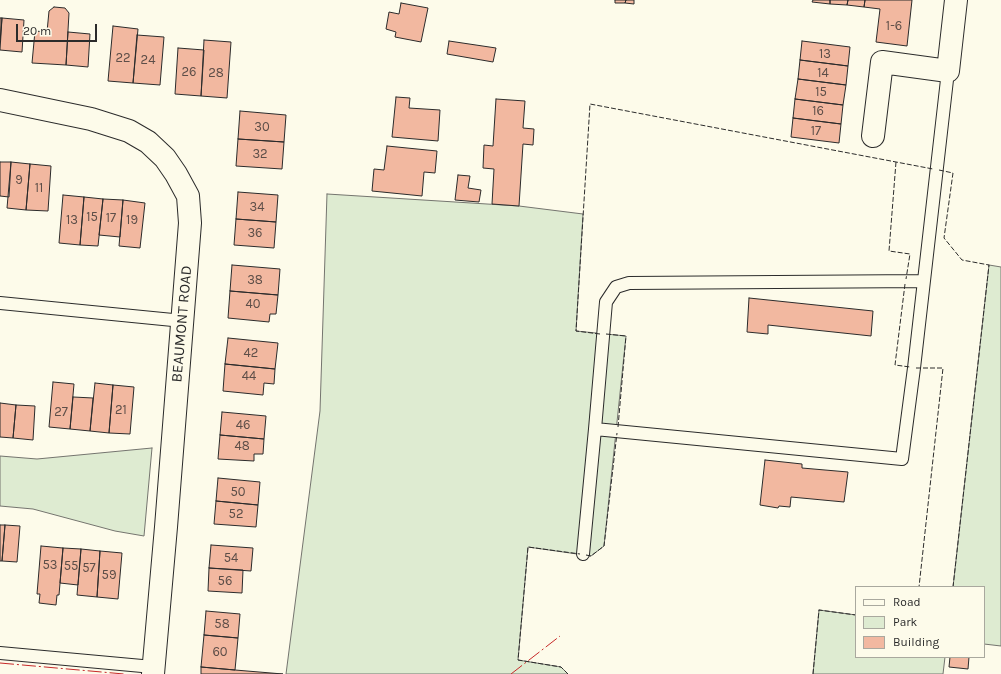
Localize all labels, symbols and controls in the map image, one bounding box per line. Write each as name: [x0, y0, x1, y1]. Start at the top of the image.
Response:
scale bar: [18, 16, 99, 42]
house number: 1-6: [886, 18, 902, 34]
text: 20 m: [23, 24, 51, 38]
house number: 13: [819, 46, 831, 62]
house number: 22: [115, 50, 131, 66]
house number: 24: [141, 52, 155, 68]
house number: 26: [182, 64, 196, 80]
house number: 28: [208, 65, 224, 81]
house number: 14: [817, 65, 829, 81]
house number: 15: [815, 84, 827, 100]
house number: 16: [812, 103, 824, 119]
house number: 30: [254, 119, 270, 135]
house number: 17: [811, 123, 821, 139]
house number: 32: [252, 146, 268, 162]
house number: 9: [15, 172, 23, 188]
house number: 11: [35, 180, 43, 196]
house number: 34: [250, 199, 264, 215]
house number: 15: [86, 209, 98, 225]
house number: 17: [106, 210, 116, 226]
house number: 13: [66, 212, 78, 228]
house number: 19: [126, 212, 138, 228]
house number: 36: [247, 225, 263, 241]
street label: BEAUMONT ROAD: [168, 265, 196, 383]
house number: 38: [247, 272, 263, 288]
house number: 40: [246, 296, 260, 312]
house number: 42: [244, 345, 258, 361]
house number: 44: [242, 368, 256, 384]
house number: 21: [115, 402, 127, 418]
house number: 27: [54, 404, 68, 420]
house number: 46: [236, 417, 250, 433]
house number: 48: [234, 438, 250, 454]
house number: 50: [230, 484, 246, 500]
house number: 52: [229, 506, 243, 522]
house number: 54: [224, 550, 238, 566]
house number: 53: [42, 557, 58, 573]
house number: 55: [64, 558, 78, 574]
house number: 57: [82, 560, 96, 576]
house number: 59: [102, 567, 116, 583]
house number: 56: [218, 573, 232, 589]
legend: [855, 586, 985, 658]
text: Road: [893, 595, 921, 609]
text: Park: [893, 615, 917, 629]
house number: 58: [214, 616, 230, 632]
text: Building: [893, 635, 939, 649]
house number: 60: [212, 644, 228, 660]

